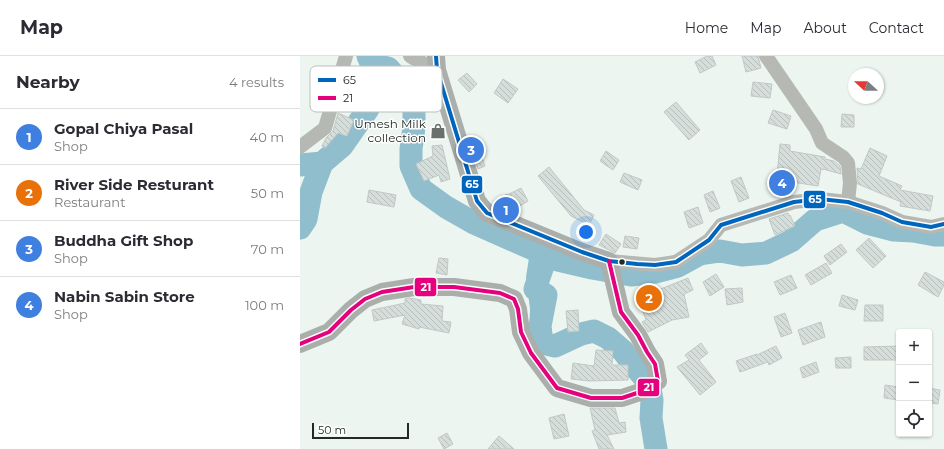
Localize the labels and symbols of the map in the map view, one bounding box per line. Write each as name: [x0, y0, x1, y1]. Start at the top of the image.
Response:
legend: [310, 66, 442, 112]
north arrow: [848, 68, 884, 104]
text: 65: [343, 73, 356, 87]
text: 21: [343, 91, 353, 105]
place label: Umesh Milk collection: [354, 116, 427, 145]
shop icon: Umesh Milk collection: [429, 122, 447, 140]
pin: 3: [458, 135, 484, 165]
pin: 4: [769, 168, 795, 198]
line badge: 65: [461, 175, 483, 194]
text: 65: [465, 177, 479, 191]
line badge: 65: [803, 190, 826, 209]
text: 65: [808, 192, 822, 206]
pin: 1: [493, 195, 519, 225]
your location: [576, 222, 596, 242]
unlabelled marker: [617, 257, 627, 267]
line badge: 21: [414, 277, 437, 297]
text: 21: [421, 280, 431, 294]
pin: 2: [636, 283, 662, 313]
line badge: 21: [637, 378, 660, 397]
text: 21: [644, 380, 654, 394]
scale bar: [312, 421, 409, 440]

